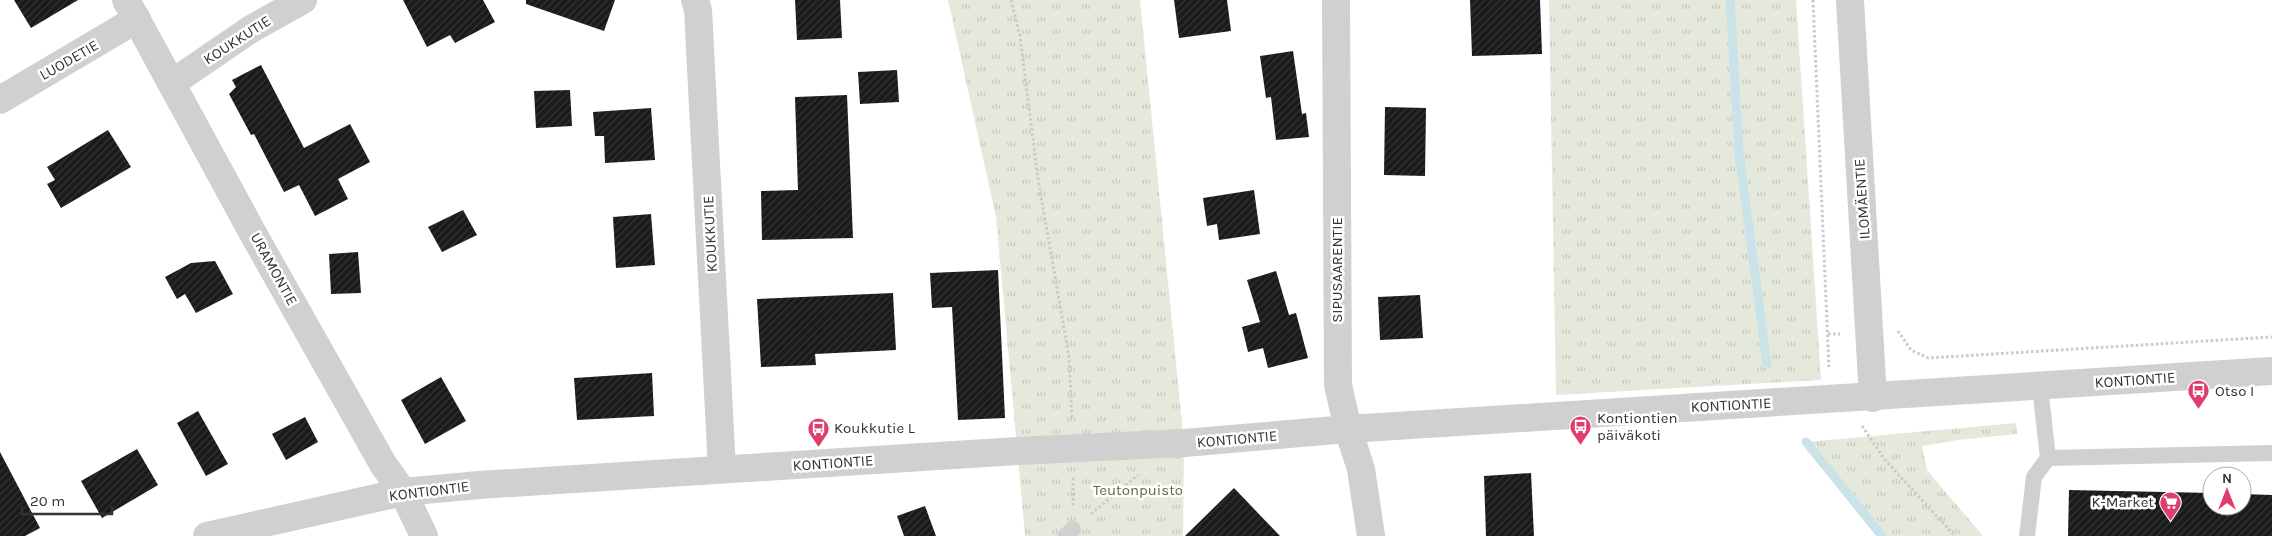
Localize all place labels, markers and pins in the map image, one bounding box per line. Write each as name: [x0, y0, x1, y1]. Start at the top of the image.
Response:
bus stop icon: Otso I: [2187, 379, 2211, 410]
place label: Otso I: [2215, 382, 2254, 400]
place label: Kontiontien päiväkoti: [1597, 409, 1678, 444]
bus stop icon: Kontiontien päiväkoti: [1569, 415, 1593, 446]
bus stop icon: Koukkutie L: [806, 416, 830, 447]
place label: Koukkutie L: [834, 419, 915, 437]
supermarket icon: K-Market: [2158, 490, 2182, 521]
place label: K-Market: [2091, 493, 2154, 511]

